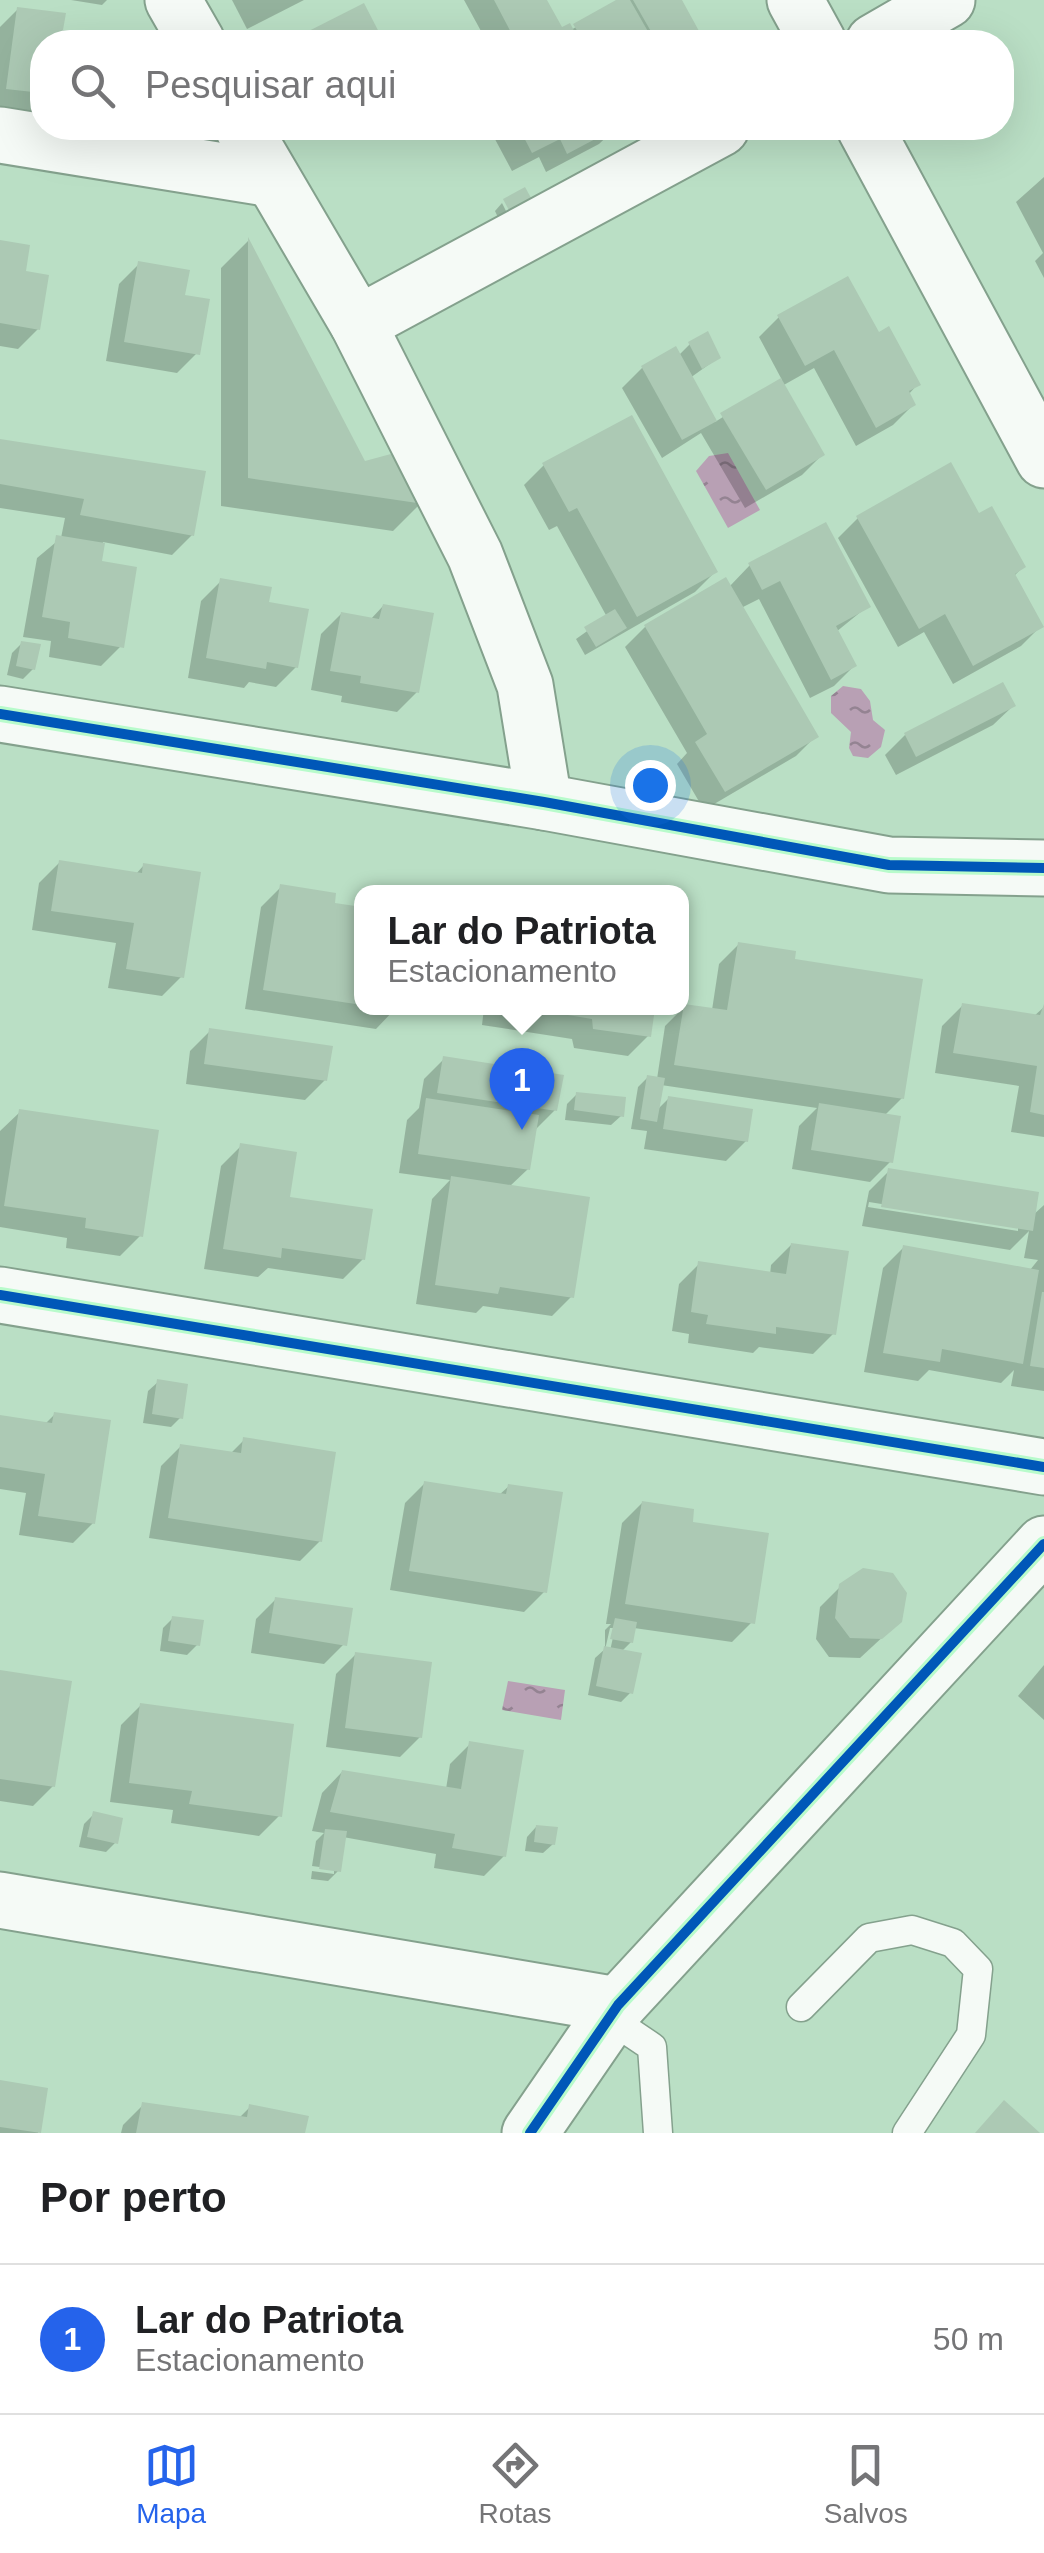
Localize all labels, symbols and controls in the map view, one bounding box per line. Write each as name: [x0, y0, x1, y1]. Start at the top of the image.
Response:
search box: [30, 30, 1014, 140]
icon: search: [65, 58, 120, 113]
text: Pesquisar aqui: [145, 64, 396, 106]
your location: [625, 760, 676, 811]
popup: [354, 885, 689, 1015]
text: Lar do Patriota: [387, 910, 656, 952]
text: Estacionamento: [387, 953, 617, 989]
pin: 1: [490, 1048, 554, 1130]
text: Por perto: [40, 2174, 227, 2221]
text: Lar do Patriota: [135, 2299, 403, 2341]
text: 1: [64, 2321, 81, 2357]
text: 50 m: [933, 2321, 1004, 2357]
text: Estacionamento: [135, 2342, 364, 2378]
tab: Mapa: [136, 2438, 206, 2530]
tab: Rotas: [478, 2438, 552, 2530]
tab: Salvos: [824, 2438, 908, 2530]

